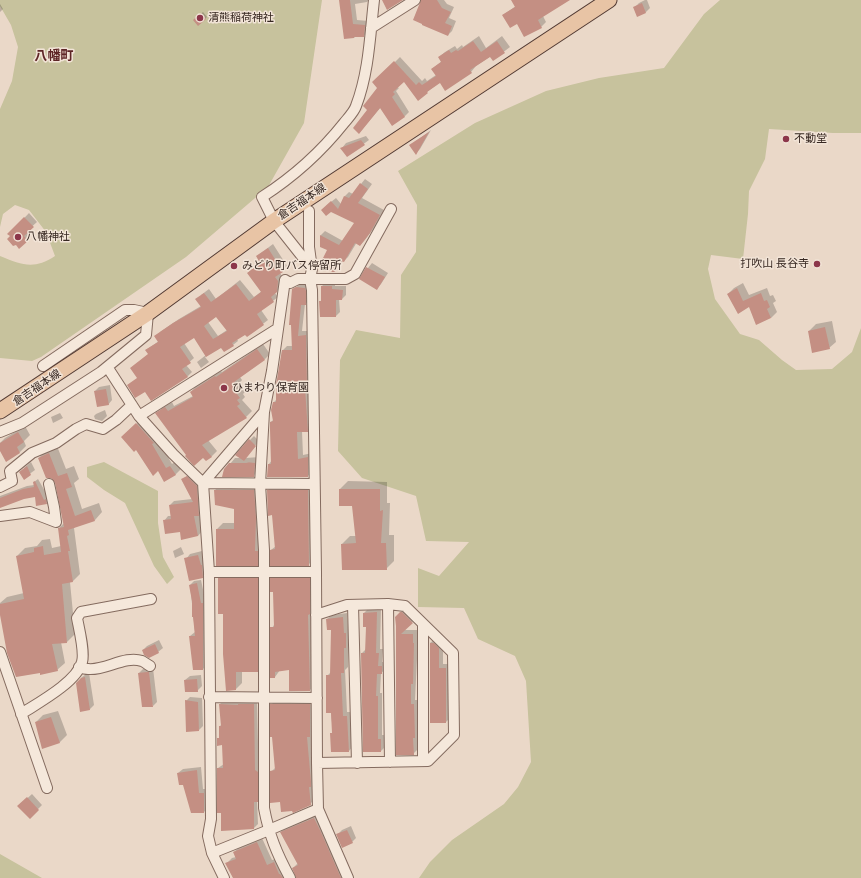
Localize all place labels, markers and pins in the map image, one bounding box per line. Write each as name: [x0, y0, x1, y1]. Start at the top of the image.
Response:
place label: 清熊稲荷神社: [208, 11, 274, 25]
marker: 清熊稲荷神社: [195, 13, 205, 23]
place label: 不動堂: [794, 132, 827, 146]
marker: 不動堂: [781, 134, 791, 144]
place label: 八幡神社: [26, 230, 70, 244]
marker: 八幡神社: [13, 232, 23, 242]
place label: 打吹山 長谷寺: [740, 257, 809, 271]
place label: みどり町バス停留所: [242, 259, 341, 273]
marker: 打吹山 長谷寺: [812, 259, 822, 269]
marker: みどり町バス停留所: [229, 261, 239, 271]
place label: ひまわり保育園: [232, 381, 309, 395]
marker: ひまわり保育園: [219, 383, 229, 393]

